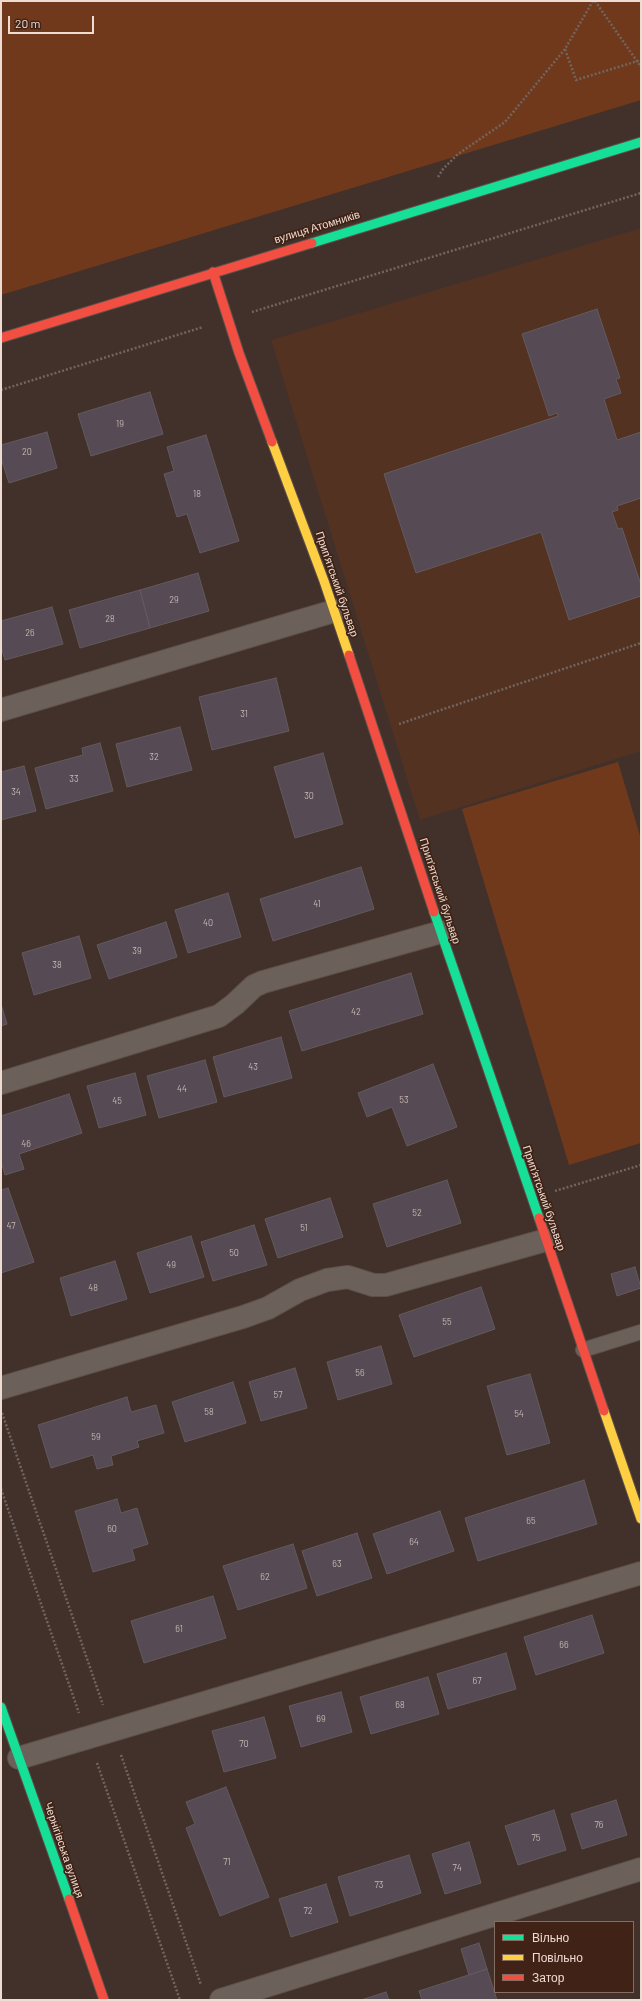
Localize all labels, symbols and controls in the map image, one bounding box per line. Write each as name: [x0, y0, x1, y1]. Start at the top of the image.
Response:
scale bar: [10, 8, 96, 34]
text: 20 m: [15, 16, 41, 30]
street label: вулиця Атомників: [273, 208, 361, 246]
house number: 19: [116, 419, 124, 429]
house number: 20: [22, 447, 32, 457]
house number: 18: [193, 489, 201, 499]
street label: Припʼятський бульвар: [313, 530, 361, 638]
house number: 29: [169, 595, 179, 605]
house number: 28: [105, 614, 115, 624]
house number: 26: [25, 628, 35, 638]
house number: 31: [240, 709, 248, 719]
house number: 32: [149, 752, 159, 762]
house number: 33: [69, 774, 79, 784]
house number: 34: [11, 787, 21, 797]
house number: 30: [304, 791, 314, 801]
street label: Припʼятський бульвар: [417, 836, 463, 946]
house number: 41: [313, 899, 321, 909]
house number: 40: [203, 918, 213, 928]
house number: 39: [132, 946, 142, 956]
house number: 38: [52, 960, 62, 970]
house number: 42: [351, 1007, 361, 1017]
house number: 43: [248, 1062, 258, 1072]
house number: 44: [177, 1084, 187, 1094]
house number: 53: [399, 1095, 409, 1105]
house number: 45: [112, 1096, 122, 1106]
house number: 46: [21, 1139, 31, 1149]
street label: Припʼятський бульвар: [520, 1144, 568, 1252]
house number: 52: [412, 1208, 422, 1218]
house number: 47: [7, 1221, 15, 1231]
house number: 51: [300, 1223, 308, 1233]
house number: 50: [229, 1248, 239, 1258]
house number: 49: [166, 1260, 176, 1270]
house number: 48: [88, 1283, 98, 1293]
house number: 55: [442, 1317, 452, 1327]
house number: 56: [355, 1368, 365, 1378]
house number: 57: [274, 1390, 282, 1400]
house number: 58: [204, 1407, 214, 1417]
house number: 54: [514, 1409, 524, 1419]
house number: 59: [91, 1432, 101, 1442]
house number: 65: [526, 1516, 536, 1526]
house number: 60: [107, 1524, 117, 1534]
house number: 64: [409, 1537, 419, 1547]
house number: 63: [332, 1559, 342, 1569]
house number: 62: [260, 1572, 270, 1582]
house number: 61: [175, 1624, 183, 1634]
house number: 66: [559, 1640, 569, 1650]
house number: 67: [473, 1676, 481, 1686]
house number: 68: [395, 1700, 405, 1710]
house number: 69: [316, 1714, 326, 1724]
house number: 70: [239, 1739, 249, 1749]
street label: Чернігівська вулиця: [41, 1800, 87, 1900]
house number: 76: [595, 1820, 603, 1830]
house number: 75: [532, 1833, 540, 1843]
house number: 71: [223, 1857, 231, 1867]
house number: 74: [452, 1863, 462, 1873]
house number: 73: [375, 1880, 383, 1890]
house number: 72: [303, 1906, 313, 1916]
legend: [494, 1921, 634, 1993]
text: Вільно: [532, 1930, 569, 1944]
text: Повільно: [532, 1950, 583, 1964]
text: Затор: [532, 1970, 564, 1984]

